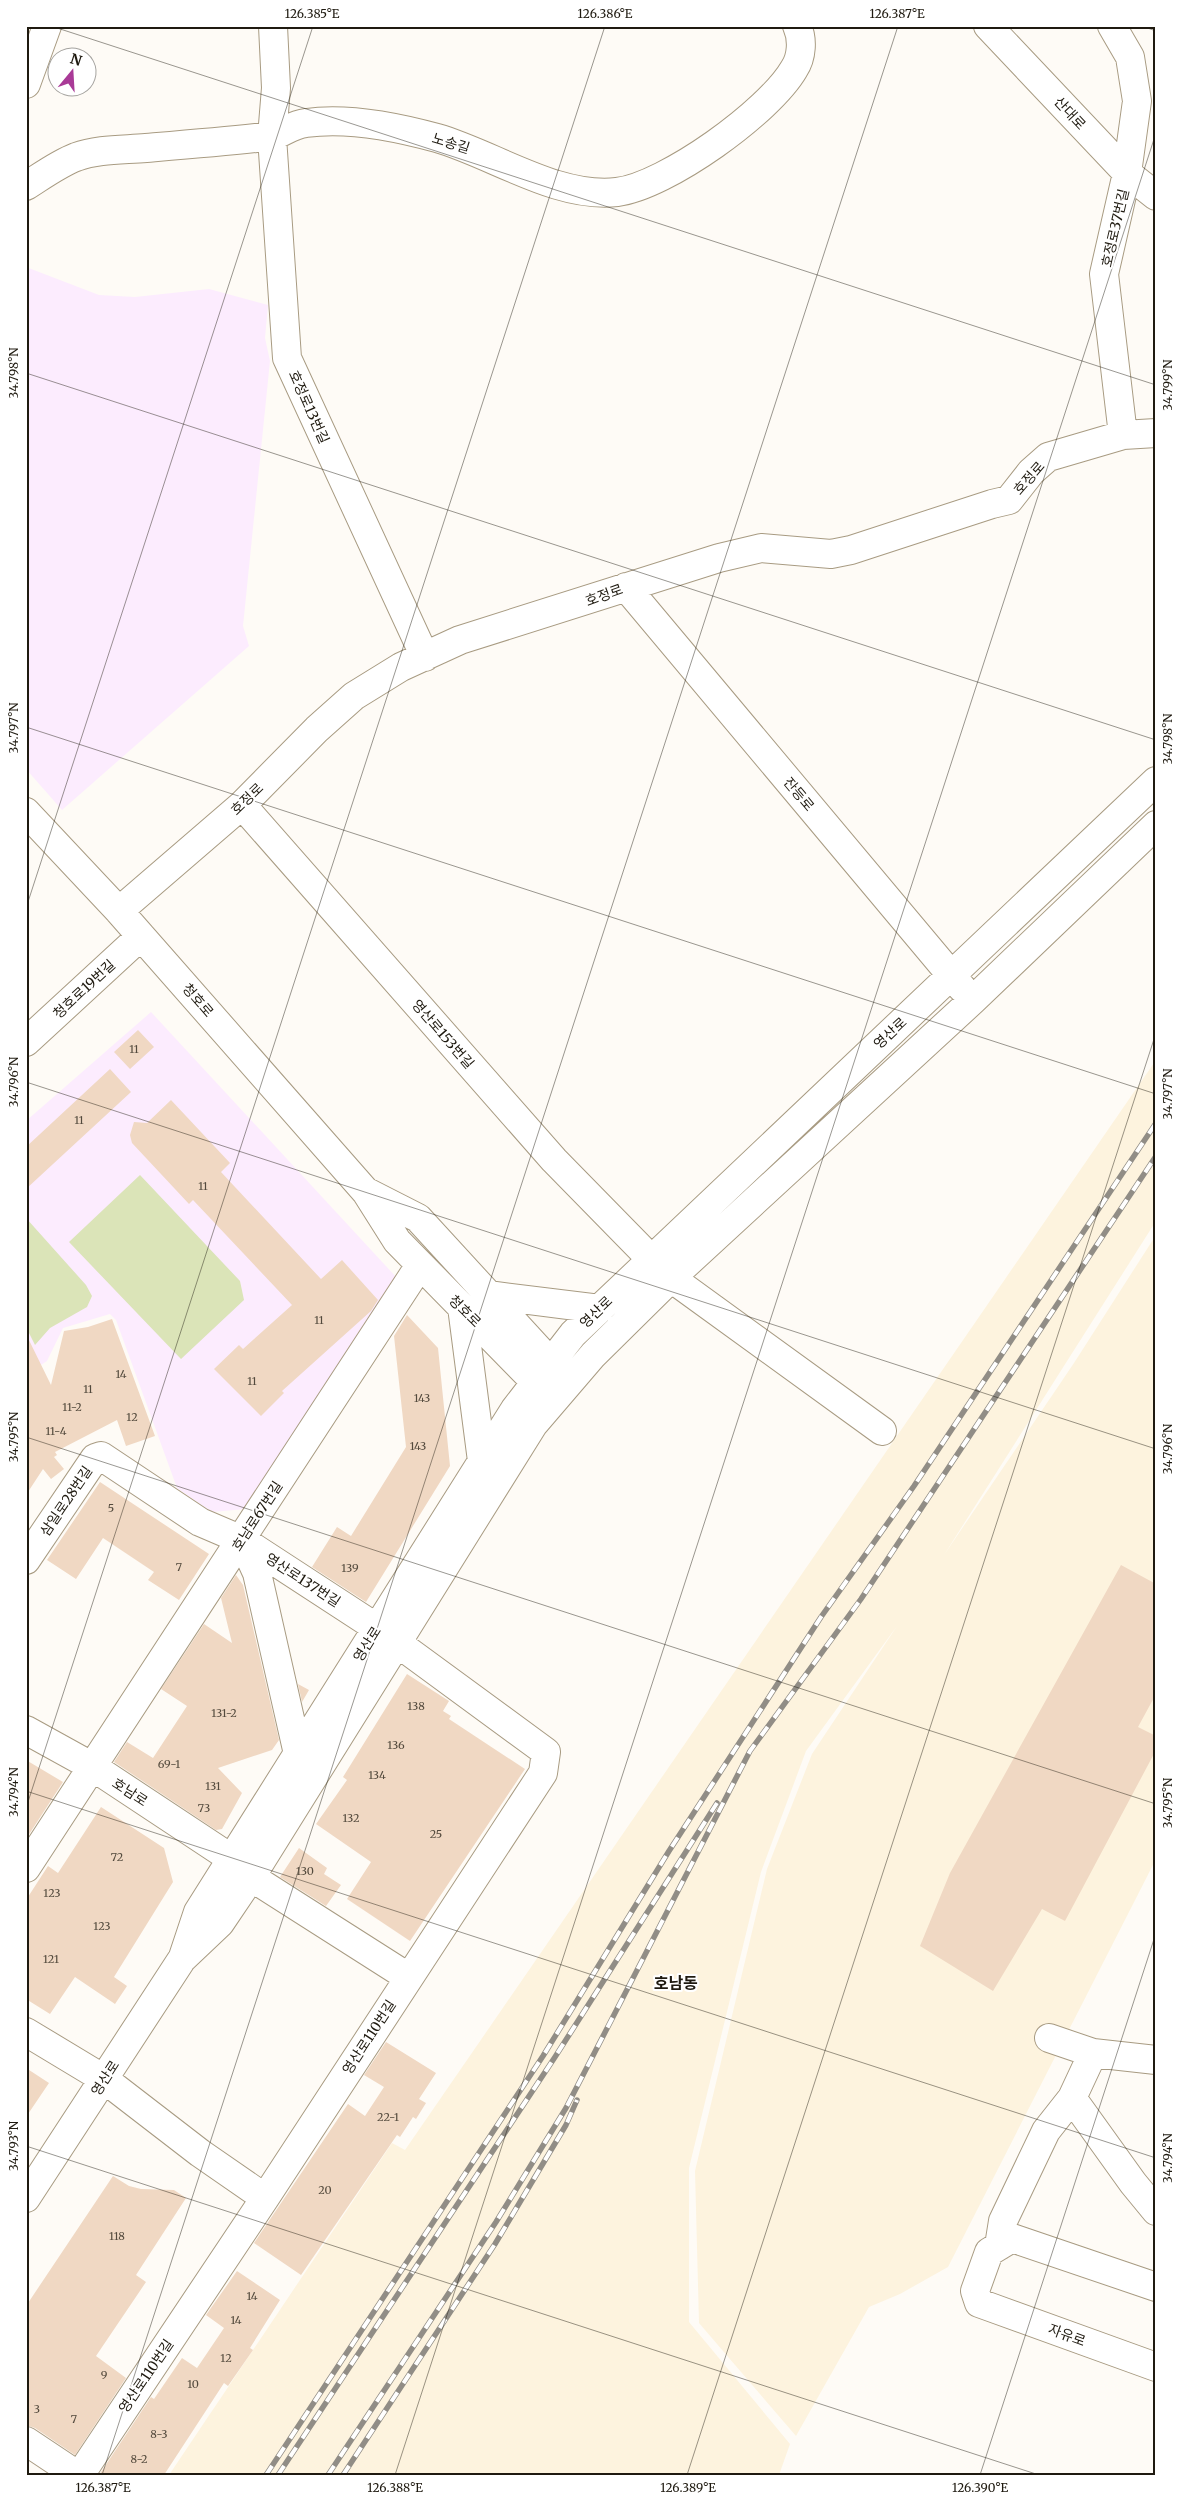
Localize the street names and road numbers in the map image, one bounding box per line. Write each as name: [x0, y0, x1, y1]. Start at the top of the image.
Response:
street label: 산대로: [1050, 93, 1090, 133]
street label: 노송길: [430, 129, 472, 157]
street label: 호정로37번길: [1097, 187, 1133, 269]
street label: 호정로13번길: [285, 368, 333, 446]
street label: 호정로: [1010, 457, 1049, 498]
street label: 호정로: [583, 580, 625, 610]
street label: 잔등로: [780, 773, 818, 815]
street label: 호정로: [227, 779, 267, 819]
street label: 청호로19번길: [49, 956, 119, 1022]
street label: 청호로: [179, 980, 218, 1021]
street label: 영산로153번길: [408, 996, 478, 1072]
street label: 영산로: [870, 1013, 910, 1053]
street label: 청호로: [445, 1291, 485, 1331]
street label: 영산로: [576, 1292, 616, 1332]
street label: 삼일로28번길: [36, 1462, 96, 1540]
street label: 호남로67번길: [228, 1478, 286, 1554]
street label: 영산로137번길: [262, 1549, 344, 1611]
street label: 영산로: [349, 1623, 385, 1665]
street label: 호남로: [109, 1774, 151, 1810]
street label: 영산로110번길: [338, 1996, 400, 2078]
street label: 영산로: [87, 2057, 123, 2099]
street label: 자유로: [1046, 2320, 1088, 2350]
street label: 영산로110번길: [115, 2336, 177, 2416]

